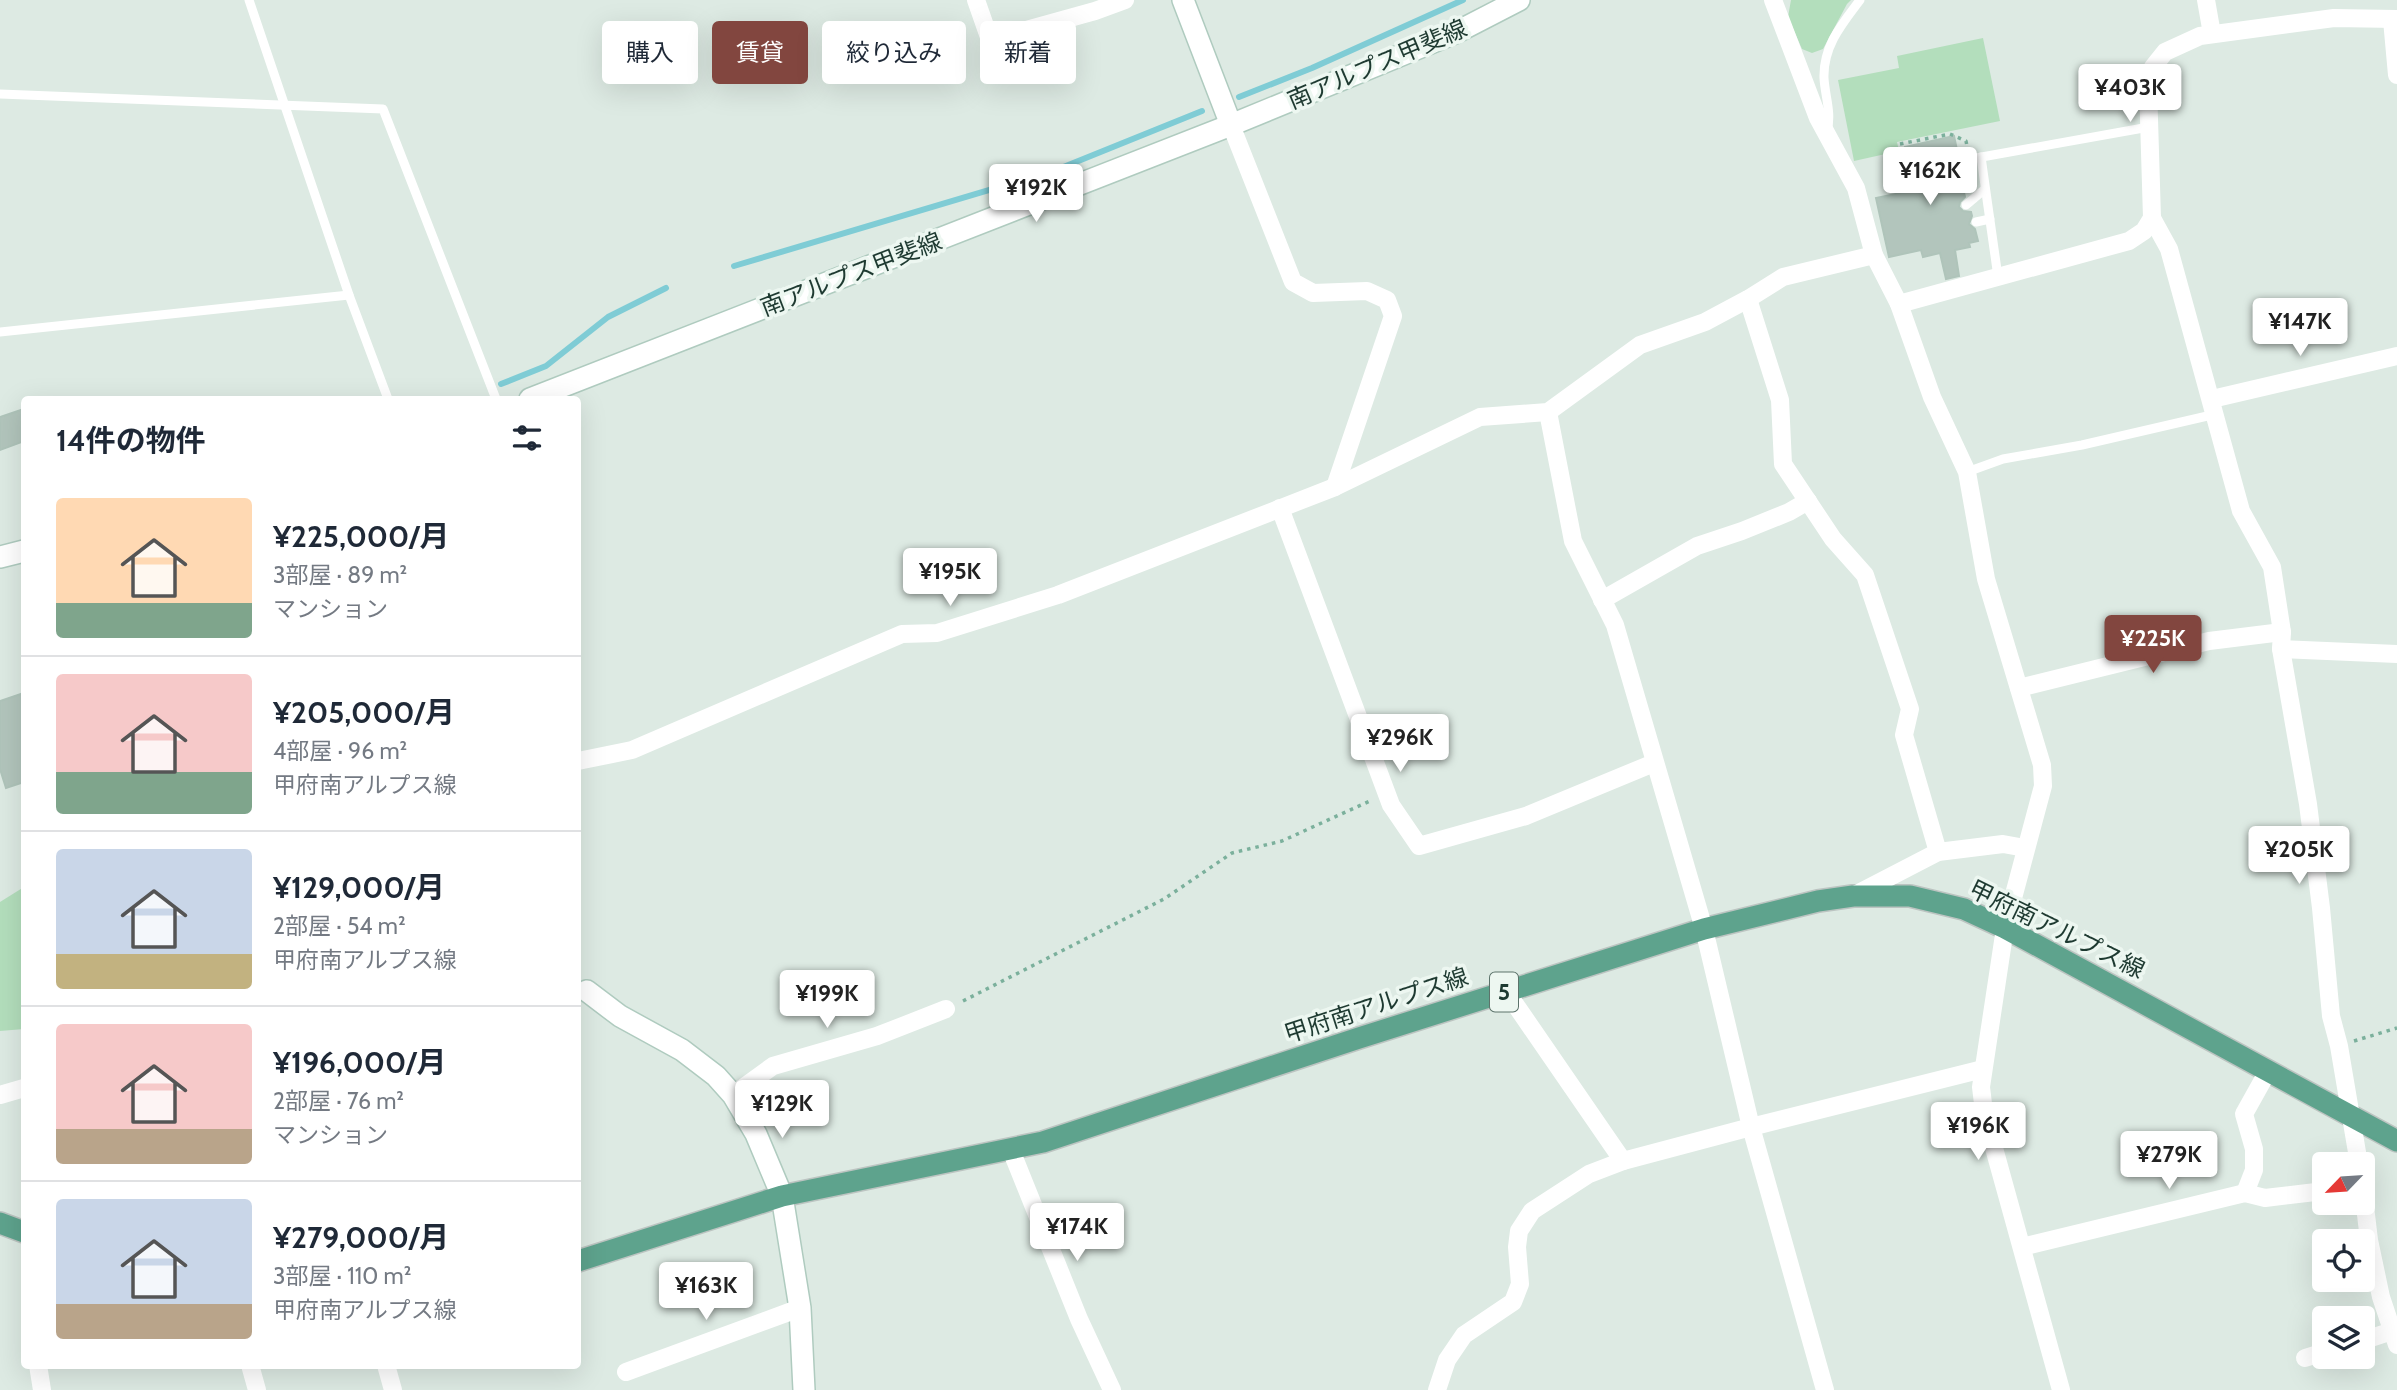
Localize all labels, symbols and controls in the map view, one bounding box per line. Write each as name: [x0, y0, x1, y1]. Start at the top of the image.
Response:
street label: 南アルプス甲斐線: [1283, 13, 1471, 115]
chip: 購入: [602, 21, 698, 84]
chip: 賃貸: [712, 21, 808, 84]
chip: 絞り込み: [822, 21, 966, 84]
chip: 新着: [980, 21, 1076, 84]
pin: ¥403K: [2081, 64, 2179, 124]
text: ¥403K: [2094, 73, 2166, 101]
pin: ¥162K: [1881, 148, 1979, 207]
text: ¥162K: [1899, 156, 1961, 184]
pin: ¥192K: [987, 164, 1085, 224]
text: ¥192K: [1005, 173, 1067, 201]
street label: 南アルプス甲斐線: [756, 226, 946, 322]
pin: ¥147K: [2251, 298, 2349, 358]
text: ¥147K: [2269, 307, 2331, 335]
icon: filters: [508, 419, 546, 457]
text: 14件の物件: [56, 422, 206, 459]
text: ¥225,000/月: [273, 518, 450, 555]
icon: home: [112, 526, 196, 610]
pin: ¥195K: [901, 548, 999, 608]
text: ¥195K: [919, 557, 981, 585]
text: 3部屋 · 89 m²: [273, 561, 407, 589]
text: マンション: [273, 595, 388, 623]
pin: ¥225K: [2104, 616, 2202, 675]
text: ¥225K: [2121, 624, 2186, 652]
text: ¥205,000/月: [273, 694, 455, 731]
icon: home: [112, 702, 196, 786]
pin: ¥296K: [1351, 714, 1449, 774]
text: ¥296K: [1367, 723, 1433, 751]
text: 4部屋 · 96 m²: [273, 737, 407, 765]
text: 甲府南アルプス線: [273, 771, 457, 799]
pin: ¥205K: [2250, 826, 2348, 886]
text: ¥205K: [2264, 835, 2334, 863]
text: ¥129,000/月: [273, 869, 445, 906]
street label: 甲府南アルプス線: [1964, 874, 2150, 984]
icon: home: [112, 877, 196, 961]
text: 2部屋 · 54 m²: [273, 912, 406, 940]
text: 甲府南アルプス線: [273, 946, 457, 974]
street label: 甲府南アルプス線: [1280, 962, 1472, 1048]
pin: ¥199K: [778, 970, 876, 1030]
road number: 5: [1490, 973, 1518, 1012]
text: ¥199K: [796, 979, 858, 1007]
text: ¥196,000/月: [273, 1044, 447, 1081]
icon: home: [112, 1052, 196, 1136]
pin: ¥129K: [733, 1080, 831, 1140]
text: 2部屋 · 76 m²: [273, 1087, 404, 1115]
text: ¥129K: [751, 1089, 813, 1117]
pin: ¥196K: [1929, 1102, 2027, 1162]
text: ¥196K: [1947, 1111, 2009, 1139]
text: マンション: [273, 1121, 388, 1149]
pin: ¥279K: [2120, 1132, 2218, 1191]
text: ¥279K: [2136, 1140, 2202, 1168]
north arrow: [2312, 1152, 2375, 1214]
map controls: [2312, 1152, 2375, 1369]
pin: ¥174K: [1028, 1204, 1126, 1263]
text: ¥174K: [1046, 1212, 1108, 1240]
text: ¥279,000/月: [273, 1219, 449, 1256]
icon: home: [112, 1227, 196, 1311]
button: locate: [2312, 1229, 2375, 1292]
text: 3部屋 · 110 m²: [273, 1262, 411, 1290]
pin: ¥163K: [657, 1262, 755, 1322]
text: ¥163K: [675, 1271, 737, 1299]
text: 甲府南アルプス線: [273, 1296, 457, 1324]
button: layers: [2312, 1306, 2375, 1369]

